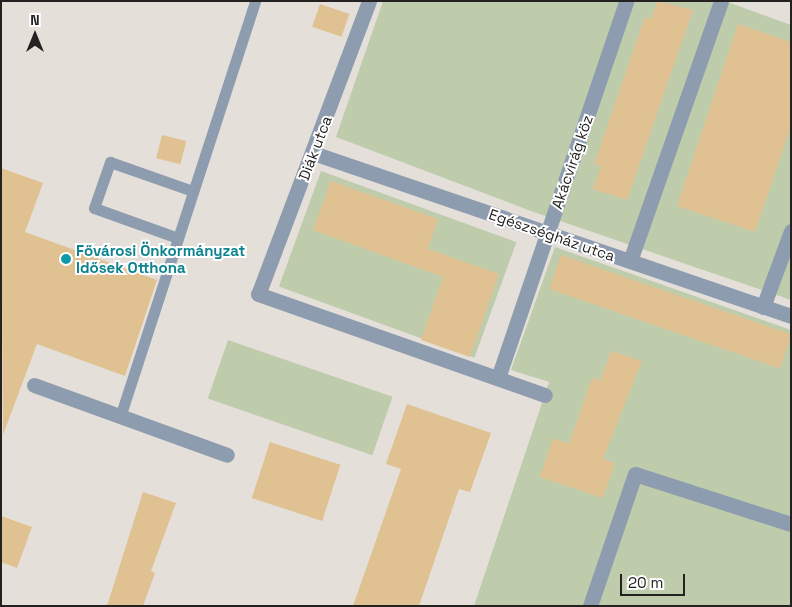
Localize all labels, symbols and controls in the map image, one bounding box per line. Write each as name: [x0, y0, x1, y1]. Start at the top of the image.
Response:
north arrow: [10, 10, 60, 60]
text: N: [30, 11, 40, 29]
street label: Diák utca: [294, 113, 336, 183]
street label: Akácvirág köz: [548, 113, 596, 211]
street label: Egészségház utca: [487, 205, 617, 265]
place label: Fővárosi Önkormányzat Idősek Otthona: [76, 241, 245, 276]
marker: Fővárosi Önkormányzat Idősek Otthona: [60, 253, 72, 265]
scale bar: [622, 564, 687, 596]
text: 20 m: [628, 573, 663, 592]

